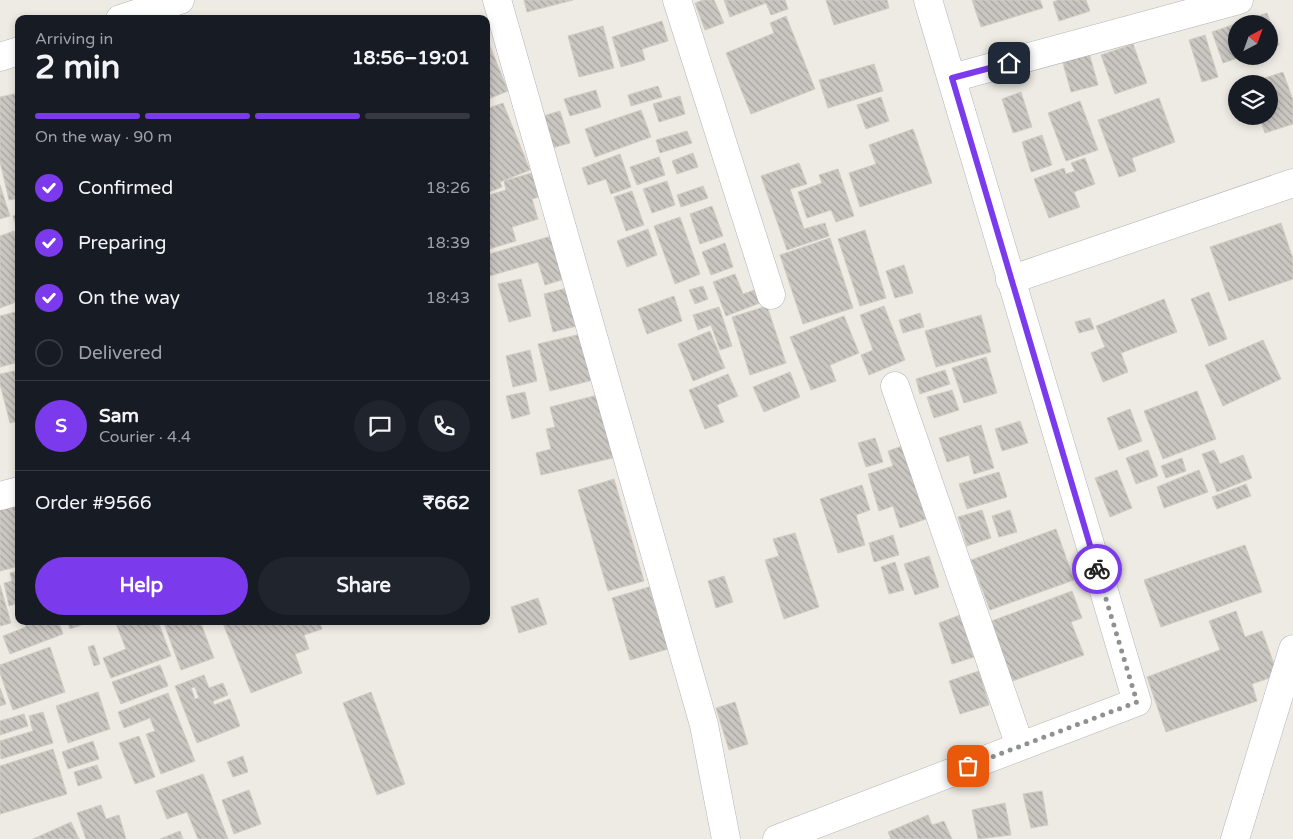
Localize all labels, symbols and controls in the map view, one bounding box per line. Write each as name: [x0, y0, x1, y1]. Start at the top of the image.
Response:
north arrow: [1228, 15, 1278, 65]
map controls: [1228, 15, 1278, 125]
text: Arriving in: [35, 29, 113, 49]
pin: [988, 42, 1030, 84]
text: 18:56–19:01: [352, 47, 470, 69]
text: 2 min: [35, 49, 120, 87]
icon: home: [995, 49, 1023, 77]
button: layers: [1228, 75, 1278, 125]
text: On the way · 90 m: [35, 127, 172, 147]
icon: check: [35, 174, 63, 202]
text: Confirmed: [78, 177, 173, 199]
text: 18:26: [426, 178, 470, 198]
icon: check: [35, 229, 63, 257]
text: Preparing: [78, 232, 167, 254]
text: 18:39: [426, 233, 470, 253]
icon: check: [35, 284, 63, 312]
text: On the way: [78, 287, 180, 309]
text: 18:43: [426, 288, 470, 308]
text: Delivered: [78, 342, 163, 364]
button: chat: [354, 400, 406, 452]
button: phone: [418, 400, 470, 452]
text: Sam: [99, 405, 139, 427]
text: S: [55, 415, 67, 437]
text: Courier · 4.4: [99, 427, 191, 447]
text: Order #9566: [35, 492, 152, 514]
text: ₹662: [423, 492, 470, 514]
courier: [1072, 544, 1122, 594]
icon: bike: [1083, 555, 1111, 583]
button: Help: [35, 557, 248, 615]
button: Share: [258, 557, 470, 615]
pin: [947, 745, 989, 787]
icon: bag: [954, 752, 982, 780]

